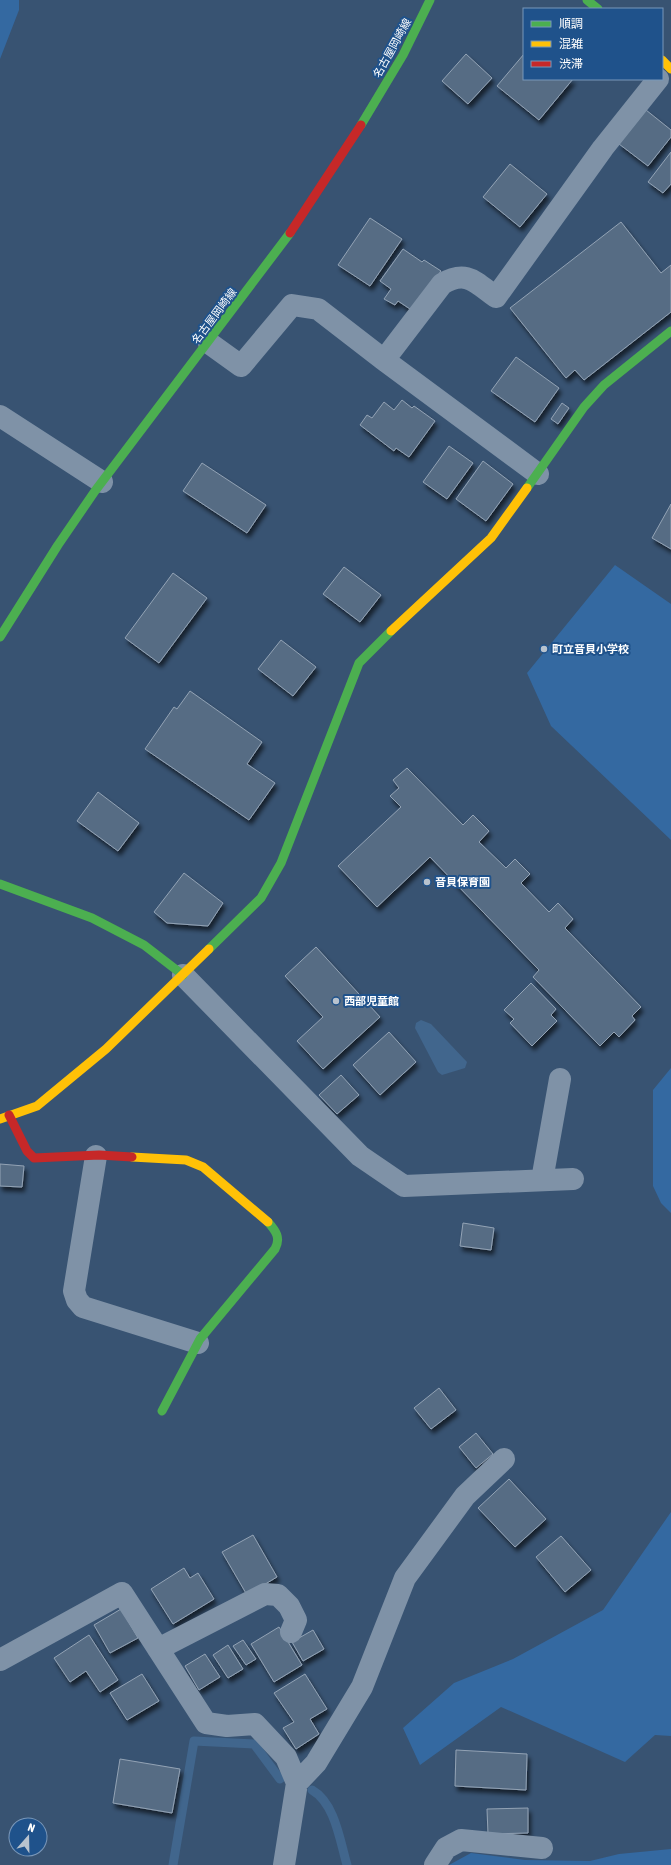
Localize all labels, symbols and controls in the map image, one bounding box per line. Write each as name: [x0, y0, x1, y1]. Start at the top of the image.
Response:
legend: [523, 8, 663, 80]
street label: 名古屋岡崎線: [371, 16, 413, 80]
text: 順調: [559, 17, 583, 31]
text: 混雑: [559, 37, 583, 51]
text: 渋滞: [559, 57, 583, 71]
street label: 名古屋岡崎線: [189, 286, 239, 346]
place label: 町立音貝小学校: [552, 643, 629, 655]
marker: 町立音貝小学校: [539, 644, 549, 654]
place label: 音貝保育園: [435, 876, 490, 888]
marker: 音貝保育園: [422, 877, 432, 887]
place label: 西部児童館: [344, 995, 399, 1007]
marker: 西部児童館: [331, 996, 341, 1006]
north arrow: [8, 1817, 48, 1857]
text: N: [26, 1821, 37, 1834]

